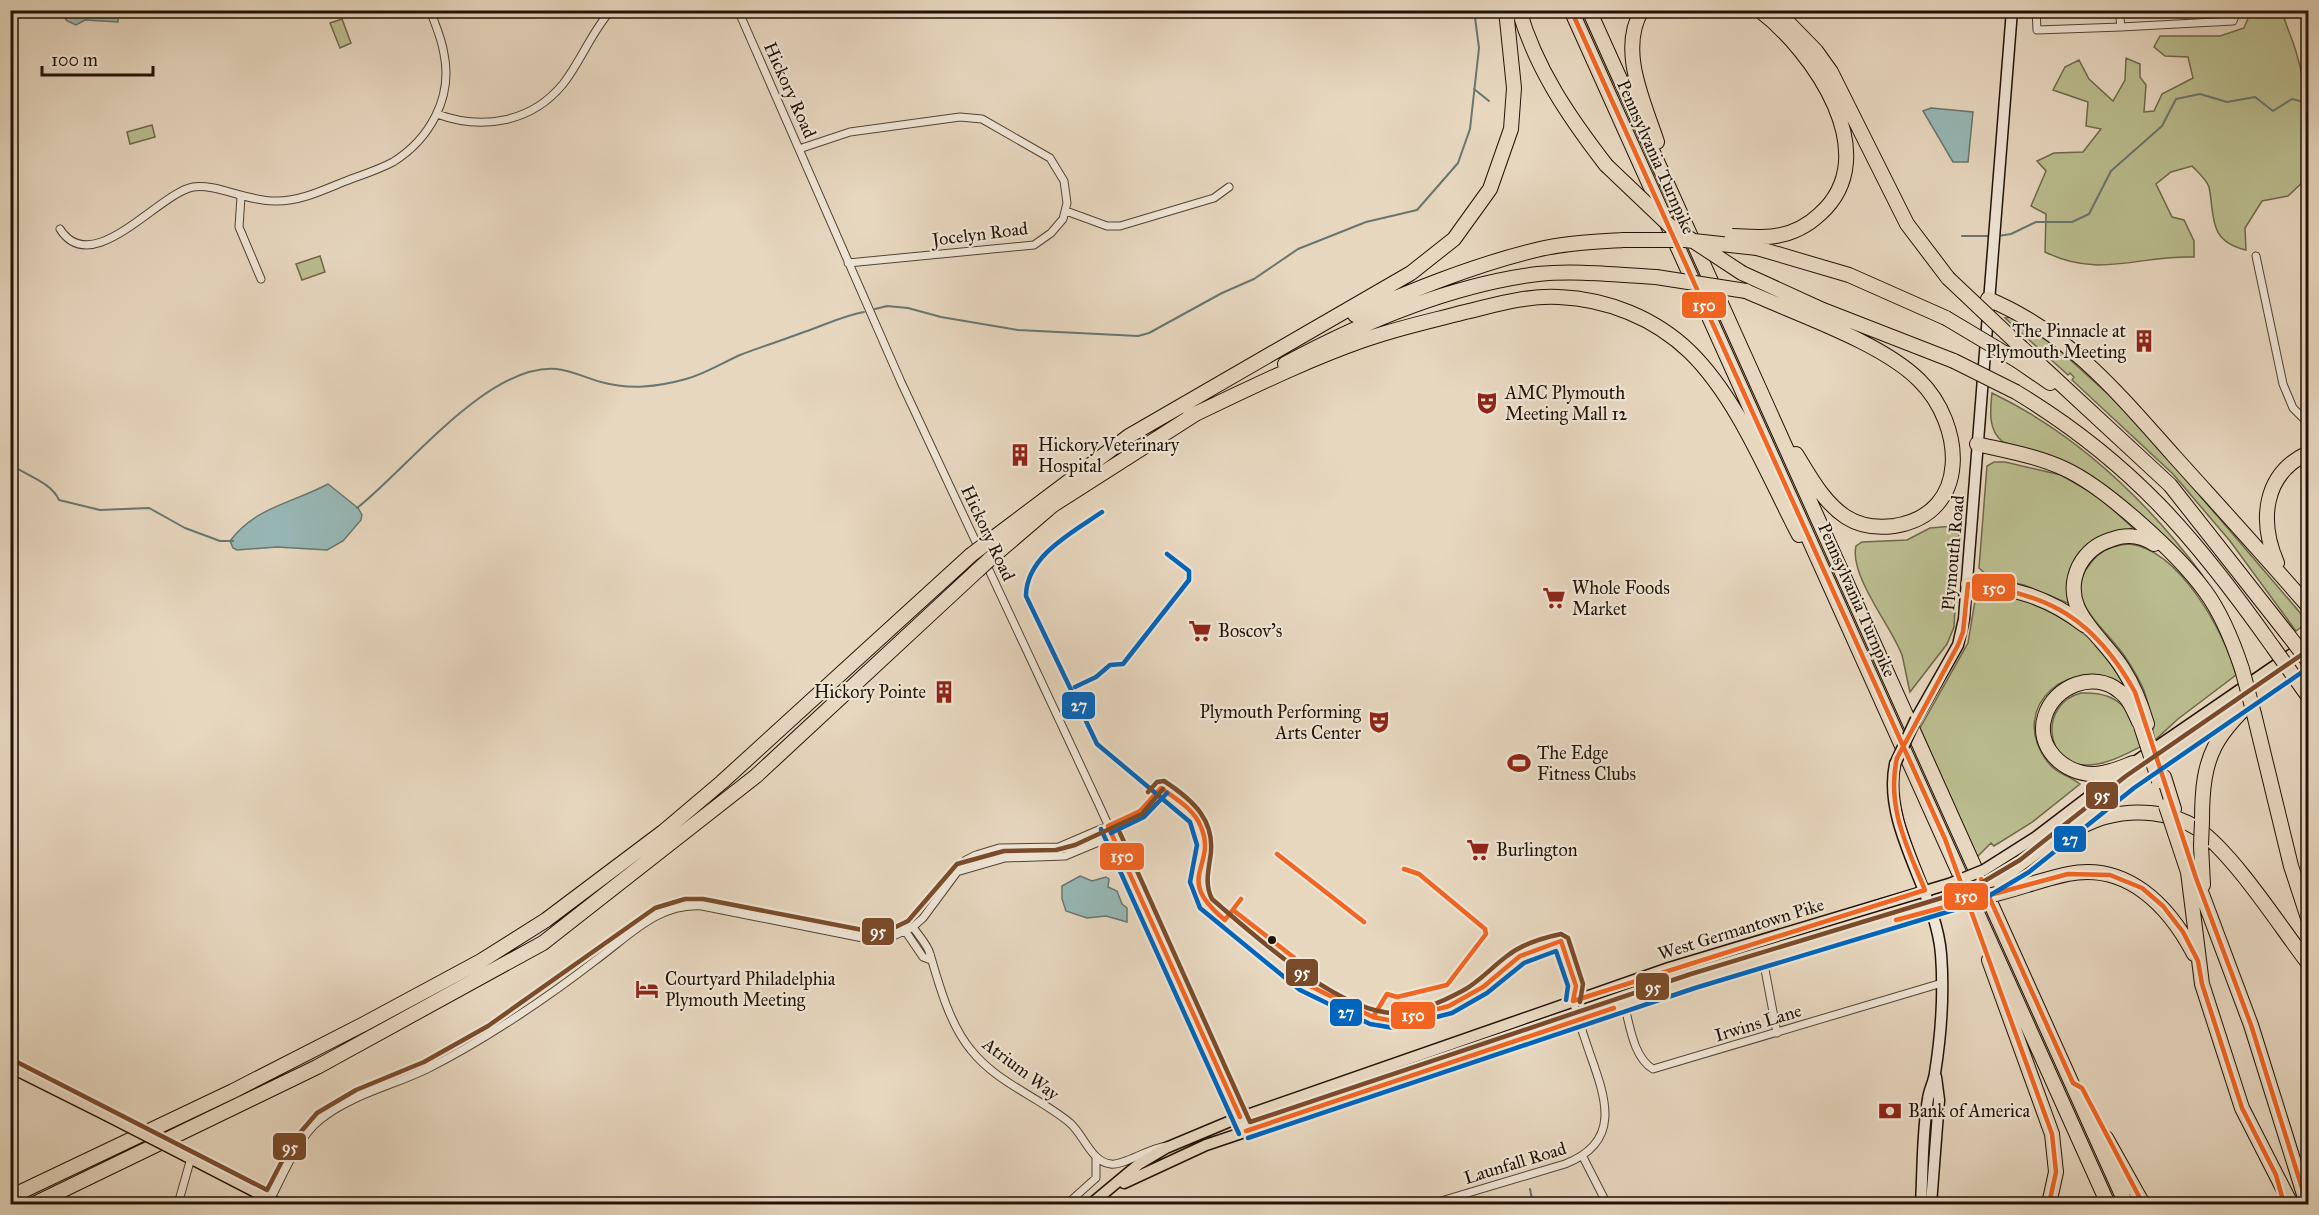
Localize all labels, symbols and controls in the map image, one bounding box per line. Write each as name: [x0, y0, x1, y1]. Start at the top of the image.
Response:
scale bar: [42, 39, 153, 77]
street label: Hickory Road: [759, 39, 821, 141]
text: 100 m: [51, 49, 98, 71]
street label: Pennsylvania Turnpike: [1612, 76, 1700, 238]
street label: Jocelyn Road: [929, 217, 1029, 252]
line badge: 150: [1681, 291, 1727, 319]
text: 150: [1693, 296, 1715, 315]
place label: The Pinnacle at Plymouth Meeting: [1986, 320, 2127, 364]
building icon: The Pinnacle at Plymouth Meeting: [2131, 328, 2157, 354]
place label: AMC Plymouth Meeting Mall 12: [1504, 382, 1628, 426]
theatre icon: AMC Plymouth Meeting Mall 12: [1474, 390, 1500, 416]
place label: Hickory Veterinary Hospital: [1038, 434, 1180, 477]
building icon: Hickory Veterinary Hospital: [1007, 442, 1033, 468]
street label: Hickory Road: [956, 482, 1020, 584]
street label: Plymouth Road: [1937, 494, 1969, 612]
street label: Pennsylvania Turnpike: [1813, 519, 1901, 681]
line badge: 150: [1971, 573, 2016, 602]
place label: Whole Foods Market: [1572, 577, 1670, 620]
text: 150: [1983, 579, 2005, 598]
supermarket icon: Whole Foods Market: [1541, 585, 1567, 611]
supermarket icon: Boscov's: [1187, 618, 1213, 644]
place label: Boscov's: [1218, 620, 1282, 642]
building icon: Hickory Pointe: [931, 679, 957, 705]
place label: Hickory Pointe: [814, 681, 926, 703]
line badge: 27: [1061, 691, 1096, 720]
text: 27: [1071, 696, 1087, 715]
place label: Plymouth Performing Arts Center: [1199, 701, 1362, 744]
theatre icon: Plymouth Performing Arts Center: [1366, 709, 1392, 735]
place label: The Edge Fitness Clubs: [1537, 742, 1636, 785]
sports icon: The Edge Fitness Clubs: [1506, 750, 1532, 776]
line badge: 95: [2085, 781, 2119, 810]
text: 95: [2094, 786, 2111, 806]
line badge: 27: [2053, 825, 2087, 853]
text: 27: [2062, 830, 2078, 849]
supermarket icon: Burlington: [1465, 837, 1491, 863]
place label: Burlington: [1496, 839, 1578, 862]
line badge: 150: [1099, 842, 1145, 871]
text: 150: [1111, 847, 1133, 866]
line badge: 150: [1943, 882, 1989, 911]
text: 150: [1955, 887, 1977, 906]
street label: West Germantown Pike: [1655, 893, 1827, 965]
line badge: 95: [861, 917, 895, 946]
text: 95: [870, 922, 887, 942]
unlabelled marker: [1266, 934, 1278, 946]
line badge: 95: [1285, 958, 1319, 987]
text: 95: [1294, 963, 1311, 983]
place label: Courtyard Philadelphia Plymouth Meeting: [665, 968, 836, 1012]
line badge: 95: [1635, 972, 1670, 1001]
hotel icon: Courtyard Philadelphia Plymouth Meeting: [634, 976, 660, 1002]
text: 95: [1645, 978, 1662, 998]
line badge: 27: [1329, 998, 1363, 1027]
street label: Irwins Lane: [1712, 999, 1804, 1047]
line badge: 150: [1390, 1001, 1436, 1030]
text: 27: [1338, 1003, 1354, 1022]
text: 150: [1402, 1006, 1424, 1025]
street label: Atrium Way: [977, 1032, 1064, 1105]
bank icon: Bank of America: [1877, 1098, 1903, 1124]
place label: Bank of America: [1908, 1100, 2030, 1122]
line badge: 95: [272, 1132, 307, 1161]
street label: Launfall Road: [1461, 1137, 1569, 1189]
text: 95: [282, 1138, 299, 1158]

